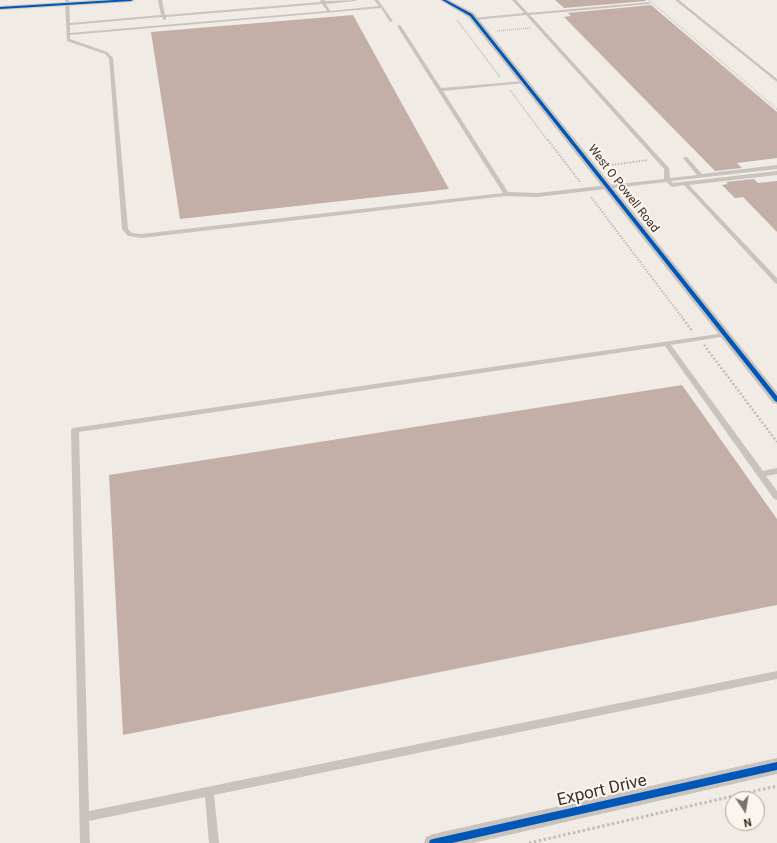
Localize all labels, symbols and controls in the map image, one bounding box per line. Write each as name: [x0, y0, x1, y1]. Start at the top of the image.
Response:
street label: West O Powell Road: [584, 142, 662, 236]
street label: Export Drive: [555, 771, 649, 811]
north arrow: [725, 791, 765, 831]
text: N: [742, 815, 753, 829]

